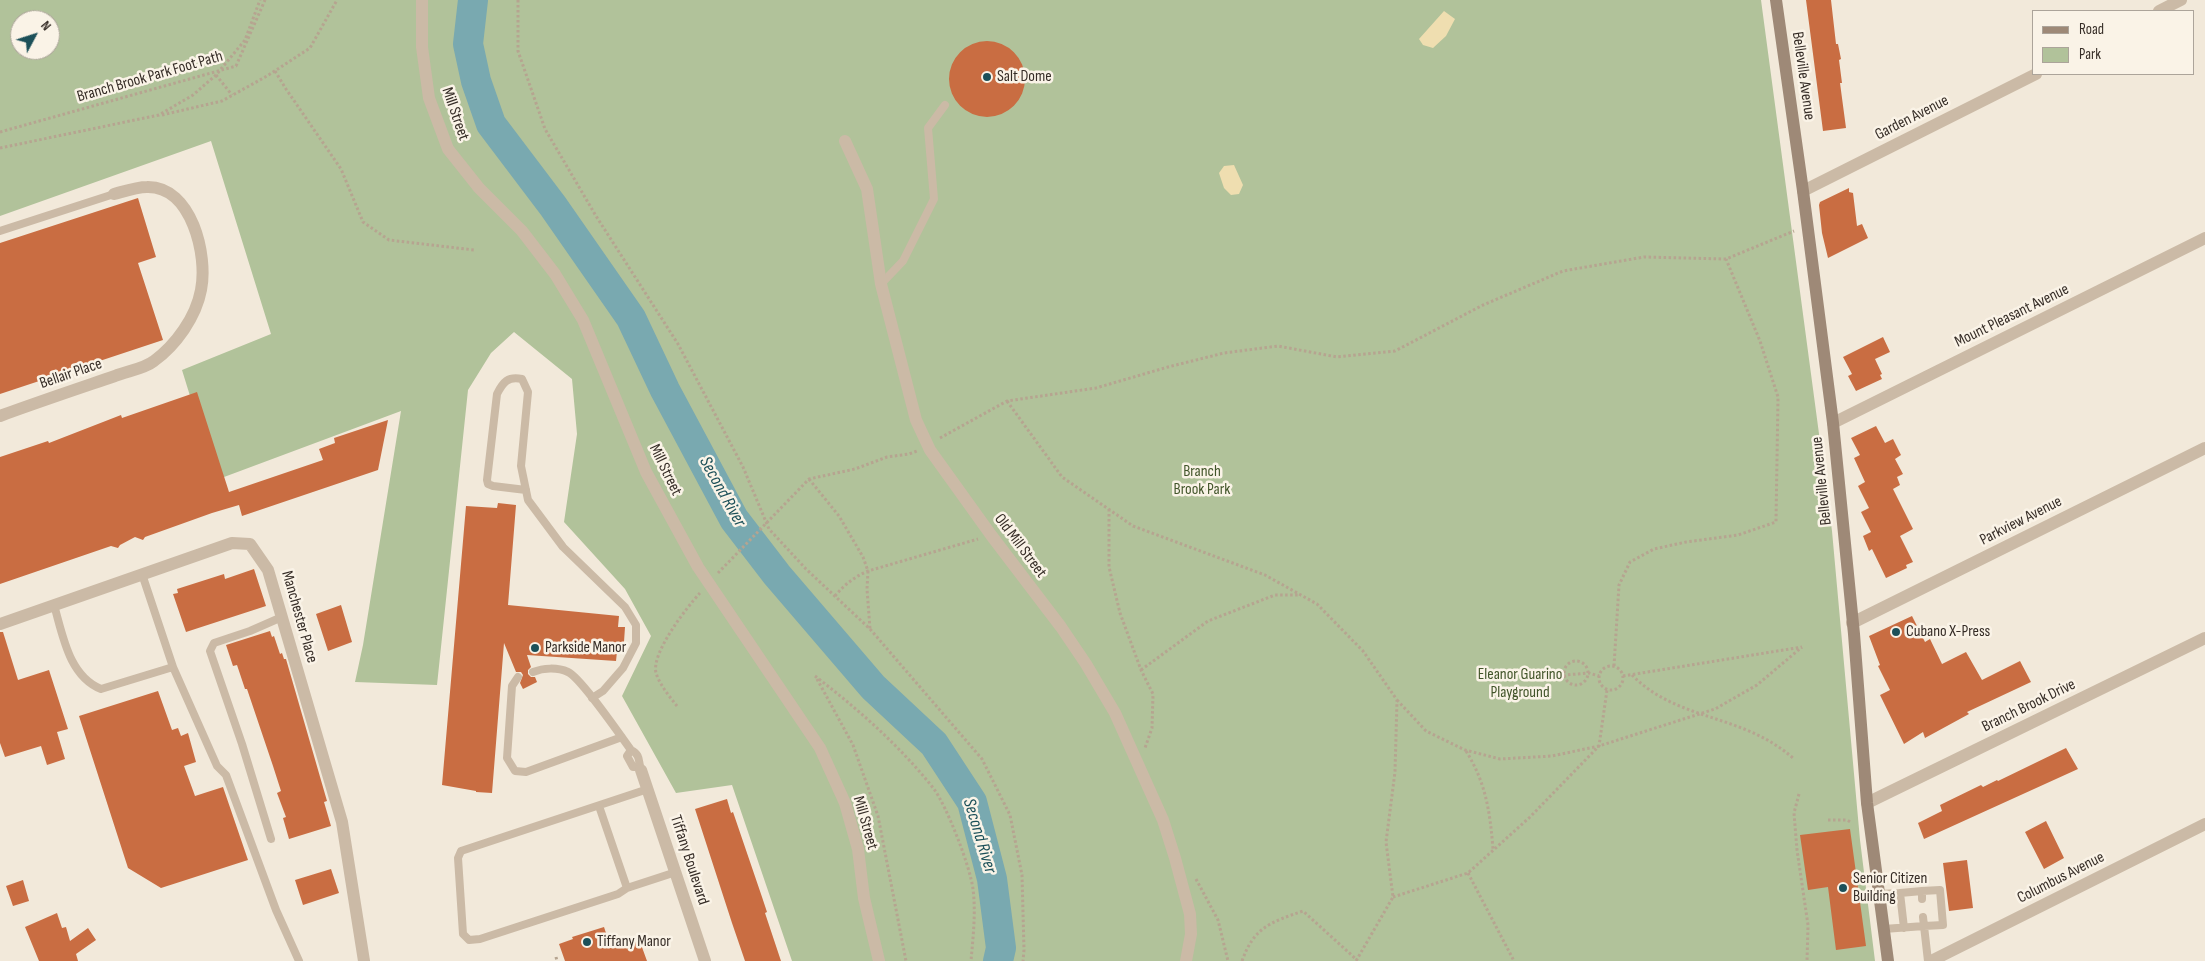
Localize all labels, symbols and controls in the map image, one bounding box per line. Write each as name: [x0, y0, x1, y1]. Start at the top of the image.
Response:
north arrow: [10, 10, 60, 60]
legend: [2032, 10, 2195, 75]
text: N: [37, 17, 55, 34]
text: Road: [2079, 20, 2104, 39]
street label: Belleville Avenue: [1787, 31, 1819, 121]
text: Park: [2079, 45, 2101, 64]
street label: Branch Brook Park Foot Path: [75, 47, 225, 107]
place label: Salt Dome: [997, 67, 1052, 87]
marker: Salt Dome: [981, 71, 993, 83]
street label: Mill Street: [437, 85, 473, 143]
street label: Garden Avenue: [1872, 91, 1952, 145]
street label: Mount Pleasant Avenue: [1952, 280, 2072, 352]
street label: Bellair Place: [37, 354, 105, 394]
street label: Belleville Avenue: [1808, 436, 1836, 526]
street label: Mill Street: [644, 441, 686, 499]
water label: Second River: [694, 453, 750, 531]
park label: Branch Brook Park: [1174, 462, 1230, 500]
street label: Parkview Avenue: [1977, 492, 2065, 550]
street label: Old Mill Street: [990, 510, 1050, 582]
street label: Manchester Place: [277, 569, 321, 665]
place label: Cubano X-Press: [1906, 622, 1990, 642]
marker: Cubano X-Press: [1890, 626, 1902, 638]
place label: Parkside Manor: [545, 638, 626, 658]
marker: Parkside Manor: [529, 642, 541, 654]
park label: Eleanor Guarino Playground: [1478, 665, 1562, 703]
street label: Branch Brook Drive: [1979, 675, 2079, 737]
street label: Mill Street: [848, 794, 882, 852]
water label: Second River: [957, 796, 1001, 876]
street label: Tiffany Boulevard: [665, 813, 713, 907]
street label: Columbus Avenue: [2014, 848, 2108, 908]
place label: Senior Citizen Building: [1853, 869, 1927, 907]
marker: Senior Citizen Building: [1837, 882, 1849, 894]
place label: Tiffany Manor: [597, 932, 671, 952]
marker: Tiffany Manor: [581, 936, 593, 948]

